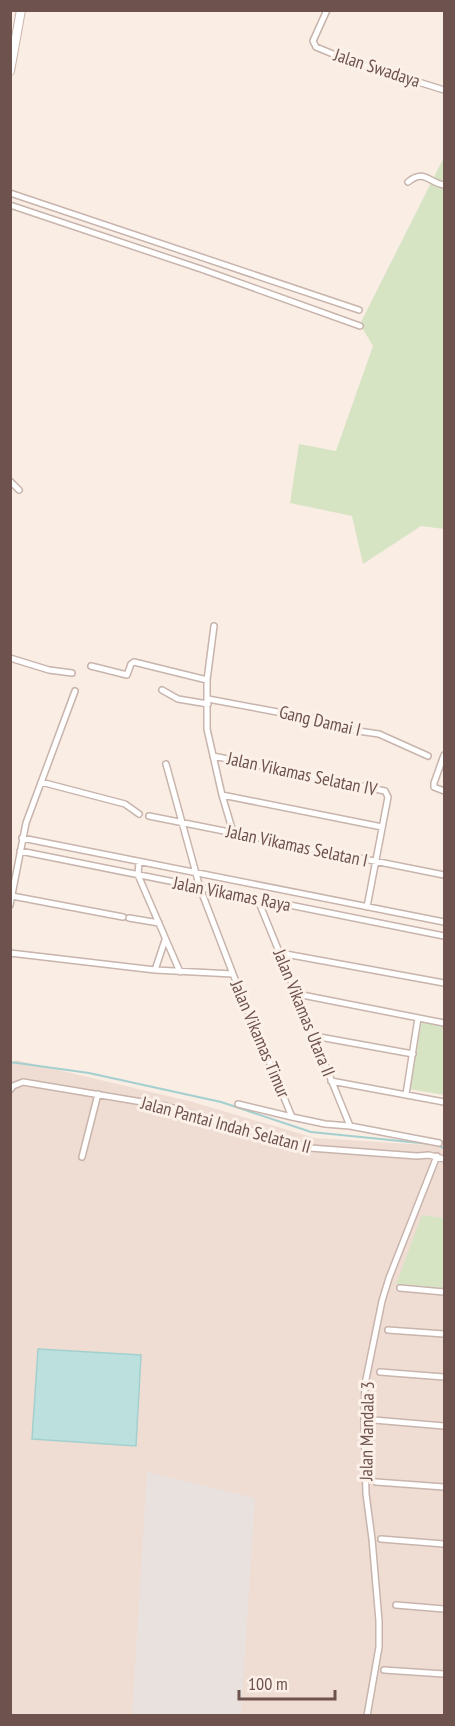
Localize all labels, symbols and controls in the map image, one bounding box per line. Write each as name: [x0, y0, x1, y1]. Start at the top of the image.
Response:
street label: Jalan Swadaya: [330, 43, 423, 92]
street label: Gang Damai I: [277, 700, 363, 741]
street label: Jalan Vikamas Selatan IV: [224, 746, 380, 801]
street label: Jalan Vikamas Selatan I: [223, 819, 370, 872]
street label: Jalan Vikamas Raya: [170, 871, 293, 916]
street label: Jalan Vikamas Utara II: [268, 945, 340, 1080]
street label: Jalan Vikamas Timur: [225, 976, 296, 1101]
street label: Jalan Pantai Indah Selatan II: [138, 1091, 314, 1158]
street label: Jalan Mandala 3: [354, 1381, 379, 1482]
scale bar: [239, 1663, 335, 1701]
text: 100 m: [248, 1672, 288, 1695]

